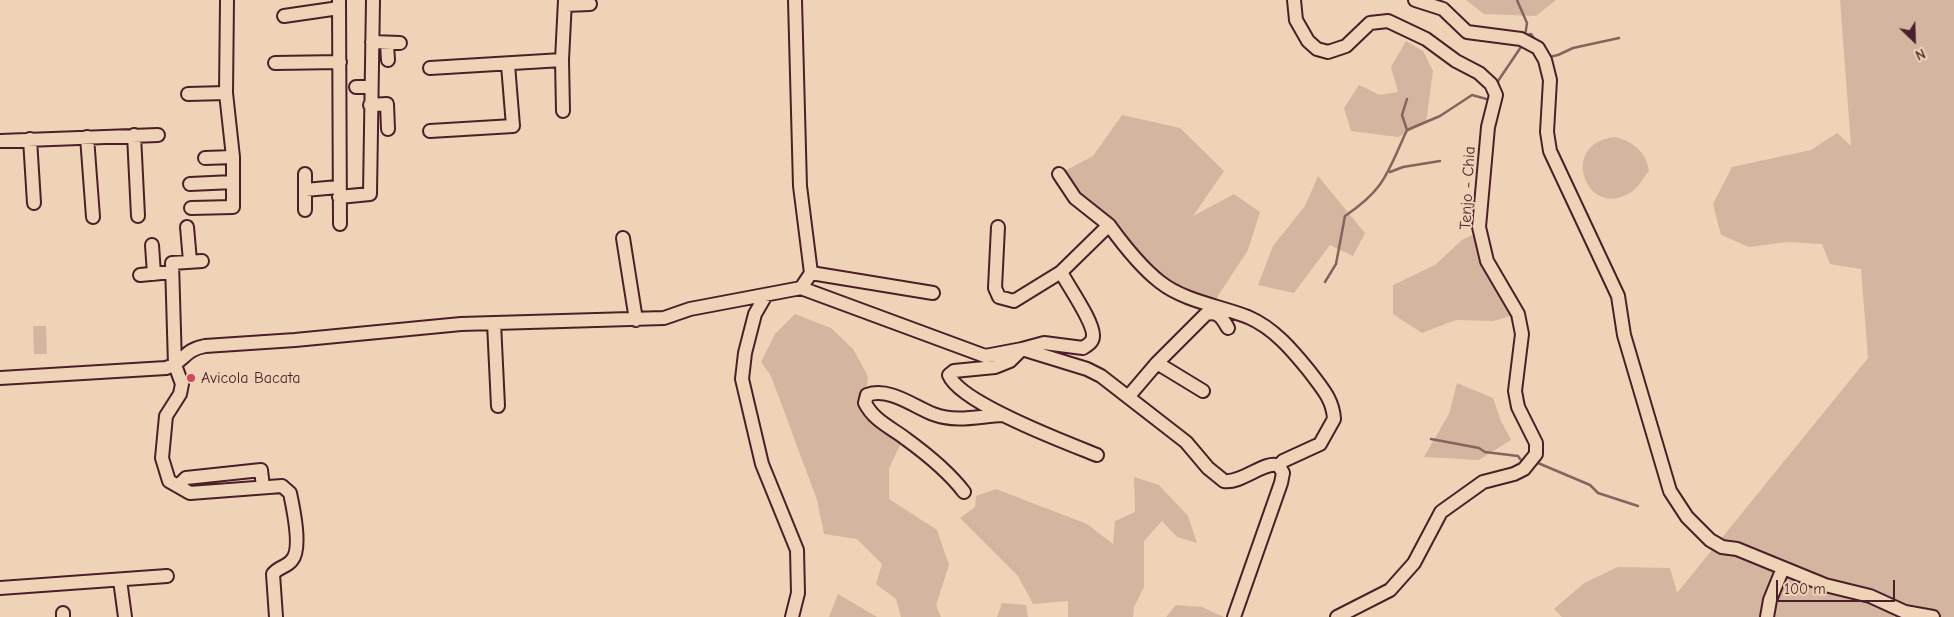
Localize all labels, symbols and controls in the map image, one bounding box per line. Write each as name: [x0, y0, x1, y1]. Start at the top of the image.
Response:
north arrow: [1889, 15, 1939, 65]
text: N: [1913, 45, 1928, 64]
street label: Tenjo - Chia: [1456, 146, 1480, 230]
place label: Avicola Bacata: [201, 368, 300, 388]
marker: Avicola Bacata: [185, 372, 197, 384]
scale bar: [1779, 570, 1898, 602]
text: 100 m: [1784, 580, 1826, 598]

